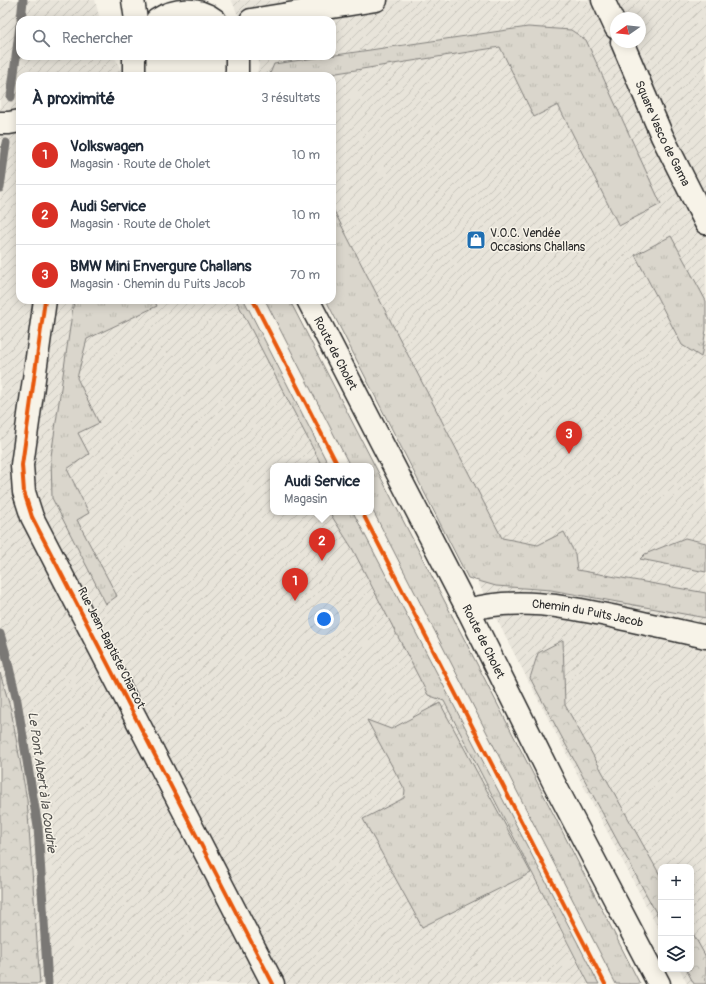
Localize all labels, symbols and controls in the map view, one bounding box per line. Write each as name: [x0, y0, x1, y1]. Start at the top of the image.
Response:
north arrow: [610, 12, 646, 48]
search box: [16, 16, 336, 60]
icon: search: [30, 27, 52, 49]
text: Rechercher: [62, 29, 133, 48]
street label: Square Vasco de Gama: [632, 78, 694, 189]
text: À proximité: [32, 88, 115, 109]
text: 3 résultats: [261, 90, 320, 106]
text: Volkswagen: [70, 137, 144, 156]
text: 1: [42, 147, 48, 163]
text: 10 m: [292, 147, 320, 163]
text: Magasin · Route de Cholet: [70, 156, 210, 172]
text: Audi Service: [70, 197, 146, 216]
text: 2: [41, 207, 49, 223]
text: 10 m: [292, 207, 320, 223]
text: Magasin · Route de Cholet: [70, 216, 210, 232]
place label: V.O.C. Vendée Occasions Challans: [490, 226, 586, 255]
shop icon: V.O.C. Vendée Occasions Challans: [465, 229, 487, 251]
text: BMW Mini Envergure Challans: [70, 257, 252, 276]
text: 3: [41, 267, 49, 283]
text: 70 m: [290, 267, 320, 283]
text: Magasin · Chemin du Puits Jacob: [70, 276, 245, 292]
street label: Route de Cholet: [310, 314, 361, 393]
pin: 3: [556, 421, 582, 454]
popup: [270, 463, 374, 515]
text: Audi Service: [284, 472, 360, 491]
text: Magasin: [284, 491, 327, 507]
pin: 2: [309, 528, 335, 561]
pin: 1: [282, 568, 308, 601]
street label: Rue Jean-Baptiste Charcot: [74, 585, 148, 711]
street label: Chemin du Puits Jacob: [531, 596, 645, 630]
street label: Route de Cholet: [459, 602, 508, 681]
your location: [314, 609, 334, 629]
water label: Le Pont Abert à la Coudrie: [24, 711, 60, 855]
map controls: [658, 864, 694, 972]
button: +: [658, 864, 694, 900]
button: −: [658, 900, 694, 936]
button: layers: [658, 936, 694, 972]

